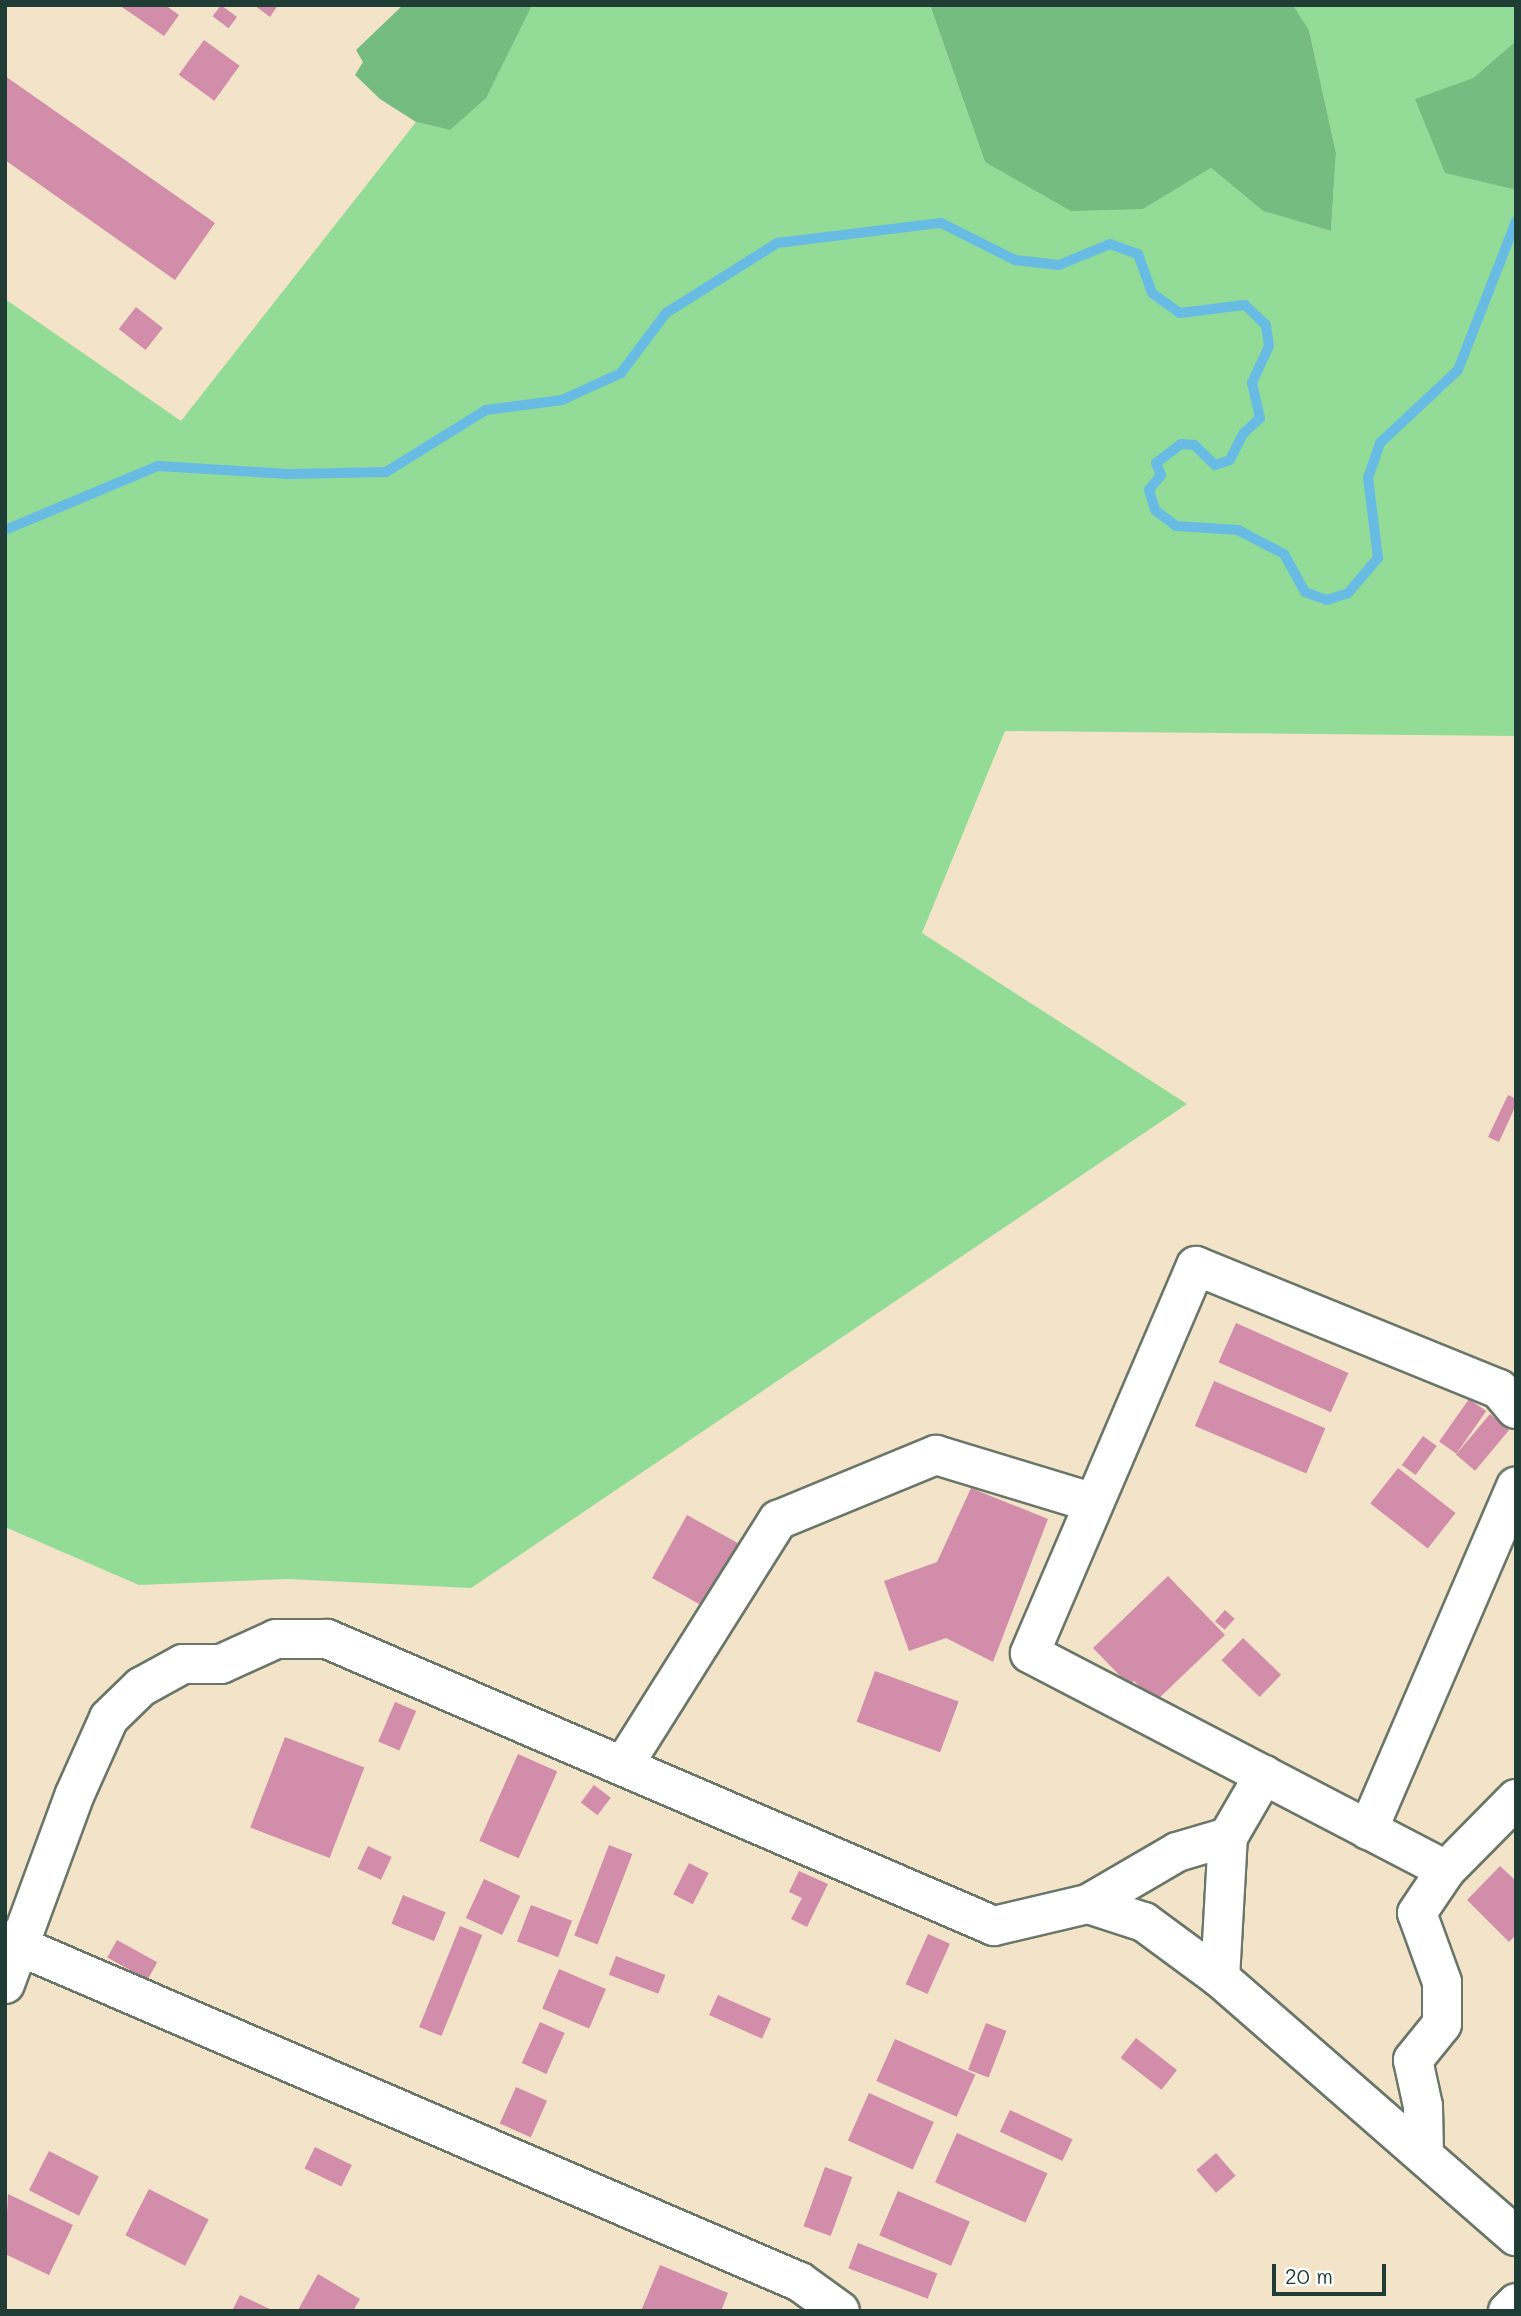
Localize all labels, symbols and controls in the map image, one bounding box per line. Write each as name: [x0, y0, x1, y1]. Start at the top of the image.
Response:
scale bar: [1276, 2250, 1390, 2294]
text: 20 m: [1285, 2262, 1333, 2289]

